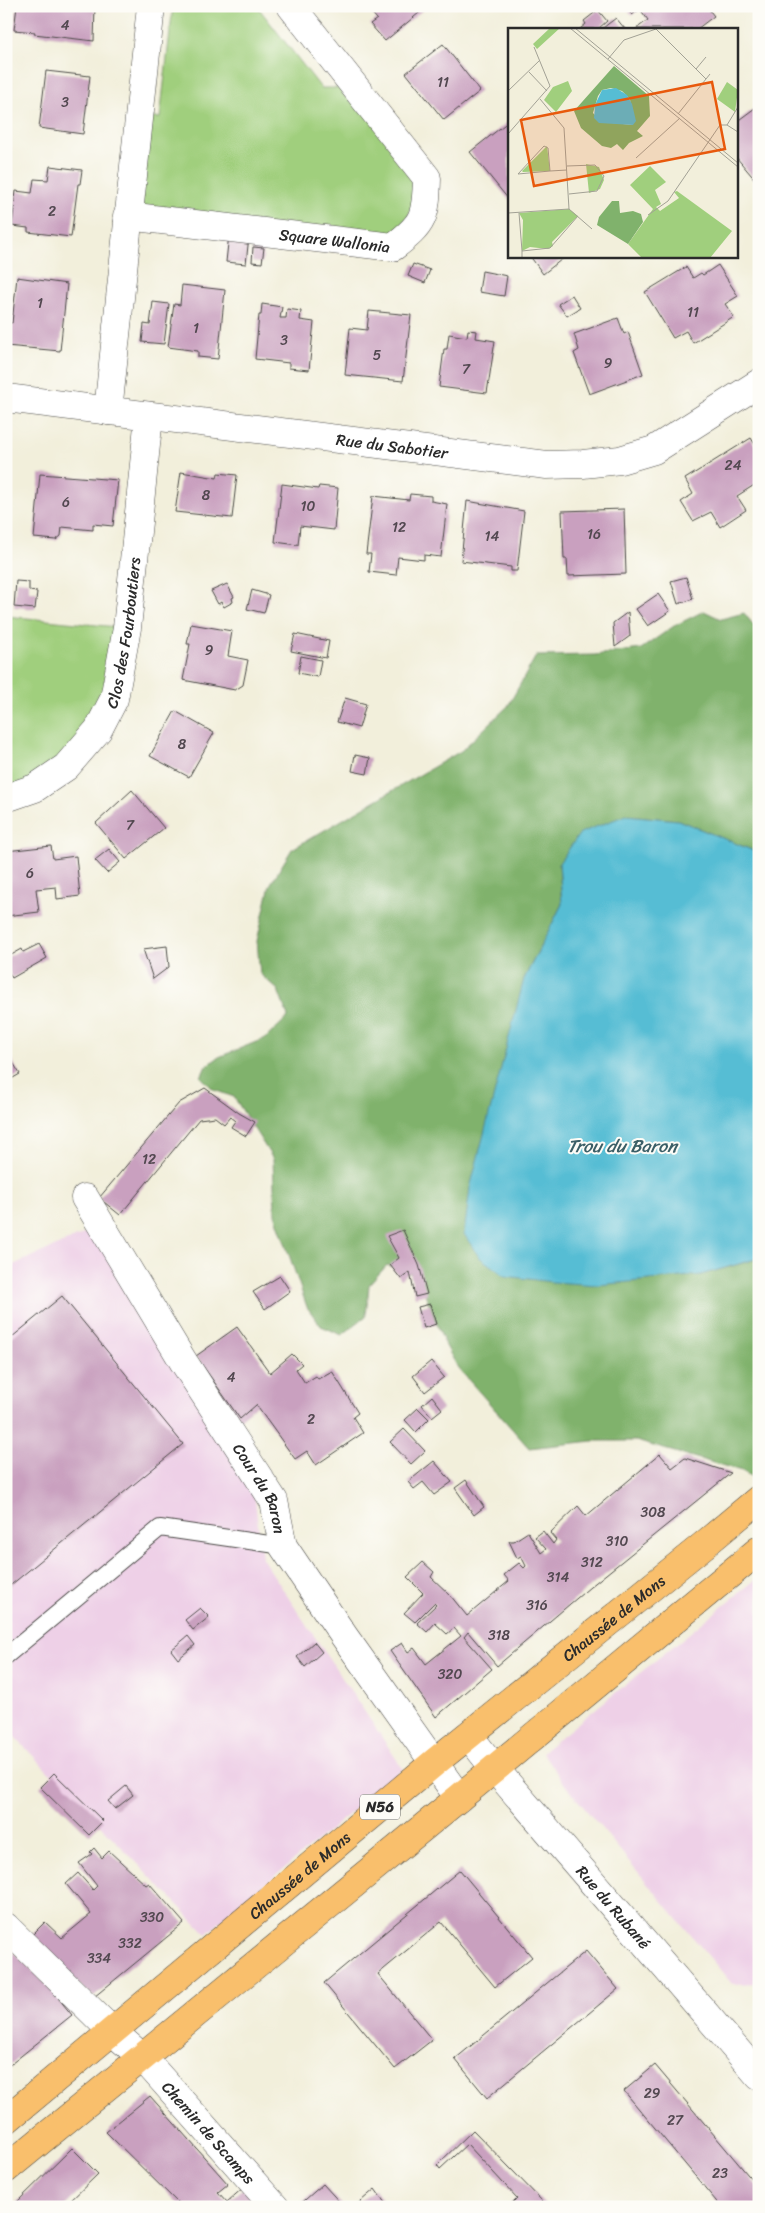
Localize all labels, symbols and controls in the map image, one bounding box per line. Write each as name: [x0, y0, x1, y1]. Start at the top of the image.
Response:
house number: 4: [61, 13, 70, 38]
inset map: [508, 28, 738, 258]
house number: 11: [437, 70, 449, 95]
house number: 3: [61, 90, 69, 115]
house number: 2: [48, 199, 56, 224]
street label: Square Wallonia: [277, 219, 392, 261]
house number: 1: [37, 291, 43, 316]
house number: 11: [687, 300, 699, 325]
house number: 1: [193, 316, 199, 341]
house number: 3: [280, 328, 288, 353]
house number: 5: [373, 343, 382, 368]
house number: 9: [604, 351, 613, 376]
house number: 7: [462, 357, 471, 382]
street label: Rue du Sabotier: [335, 425, 451, 467]
house number: 24: [725, 453, 742, 478]
house number: 8: [202, 483, 211, 508]
house number: 6: [62, 490, 70, 515]
house number: 10: [301, 494, 316, 519]
house number: 12: [392, 515, 406, 540]
house number: 16: [587, 522, 601, 547]
house number: 14: [485, 524, 500, 549]
street label: Clos des Fourboutiers: [97, 555, 149, 714]
house number: 9: [205, 638, 214, 663]
house number: 8: [178, 732, 187, 757]
house number: 7: [126, 813, 135, 838]
house number: 6: [26, 861, 34, 886]
water label: Trou du Baron: [567, 1130, 679, 1162]
house number: 12: [142, 1147, 156, 1172]
house number: 4: [227, 1365, 236, 1390]
house number: 2: [307, 1407, 315, 1432]
street label: Cour du Baron: [225, 1437, 295, 1536]
house number: 308: [641, 1500, 666, 1525]
house number: 310: [606, 1529, 628, 1554]
house number: 312: [581, 1550, 603, 1575]
house number: 314: [547, 1565, 569, 1590]
street label: Chaussée de Mons: [555, 1567, 672, 1669]
house number: 316: [526, 1593, 548, 1618]
house number: 318: [488, 1623, 511, 1648]
house number: 320: [438, 1662, 462, 1687]
road number: N56: [360, 1794, 400, 1820]
street label: Chaussée de Mons: [242, 1823, 357, 1927]
street label: Rue du Rubané: [569, 1858, 658, 1956]
house number: 330: [140, 1905, 164, 1930]
house number: 332: [118, 1931, 142, 1956]
house number: 334: [87, 1946, 111, 1971]
street label: Chemin de Scamps: [155, 2074, 264, 2191]
house number: 29: [644, 2081, 661, 2106]
house number: 27: [667, 2108, 684, 2133]
house number: 23: [712, 2161, 728, 2186]

